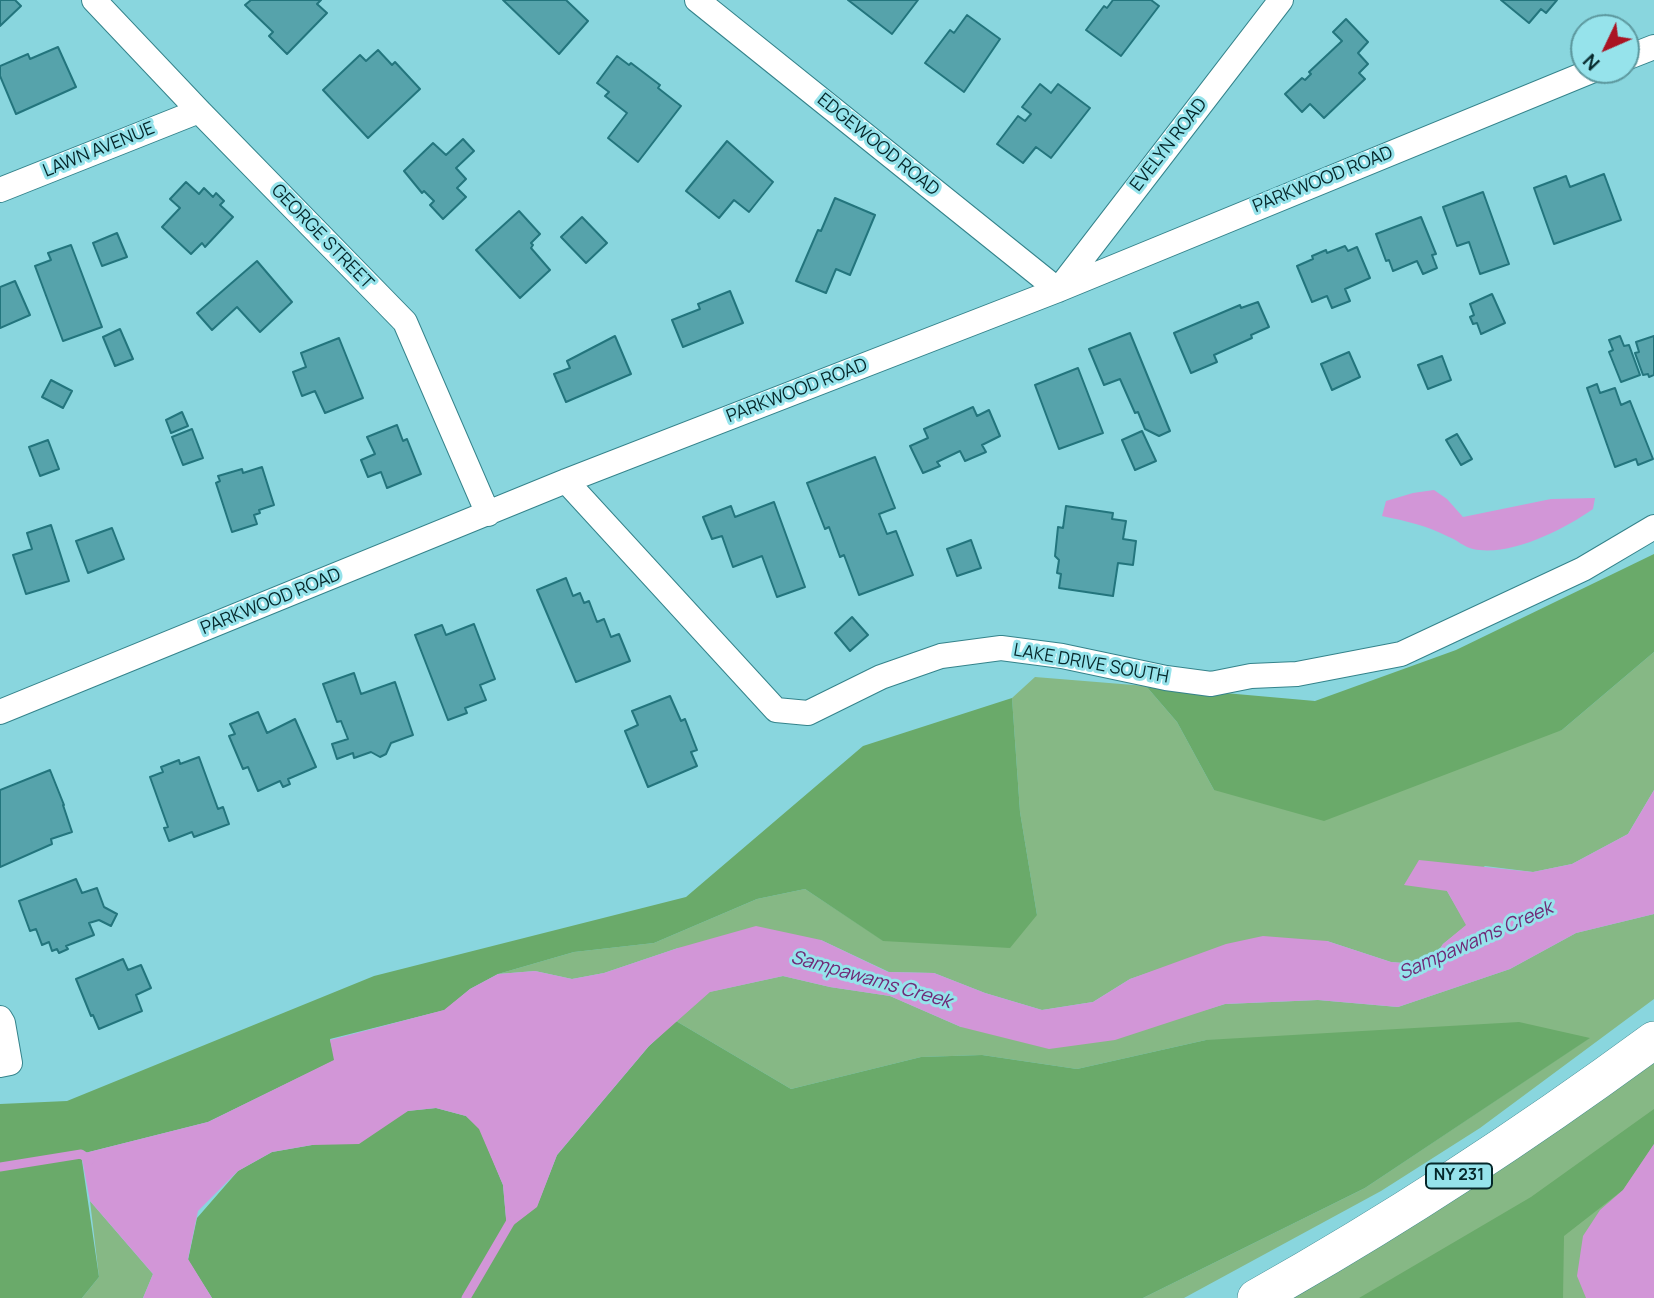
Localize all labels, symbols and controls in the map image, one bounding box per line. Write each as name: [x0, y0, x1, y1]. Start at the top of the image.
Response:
north arrow: [1570, 14, 1640, 84]
text: N: [1577, 48, 1605, 76]
street label: EDGEWOOD ROAD: [813, 89, 943, 201]
street label: EVELYN ROAD: [1126, 94, 1212, 196]
street label: LAWN AVENUE: [40, 118, 158, 182]
street label: PARKWOOD ROAD: [1250, 142, 1396, 218]
street label: GEORGE STREET: [266, 180, 378, 294]
street label: PARKWOOD ROAD: [724, 354, 870, 428]
street label: PARKWOOD ROAD: [198, 564, 344, 640]
street label: LAKE DRIVE SOUTH: [1012, 640, 1170, 688]
water label: Sampawams Creek: [1395, 897, 1557, 985]
water label: Sampawams Creek: [788, 946, 954, 1014]
road number: NY 231: [1426, 1164, 1492, 1188]

